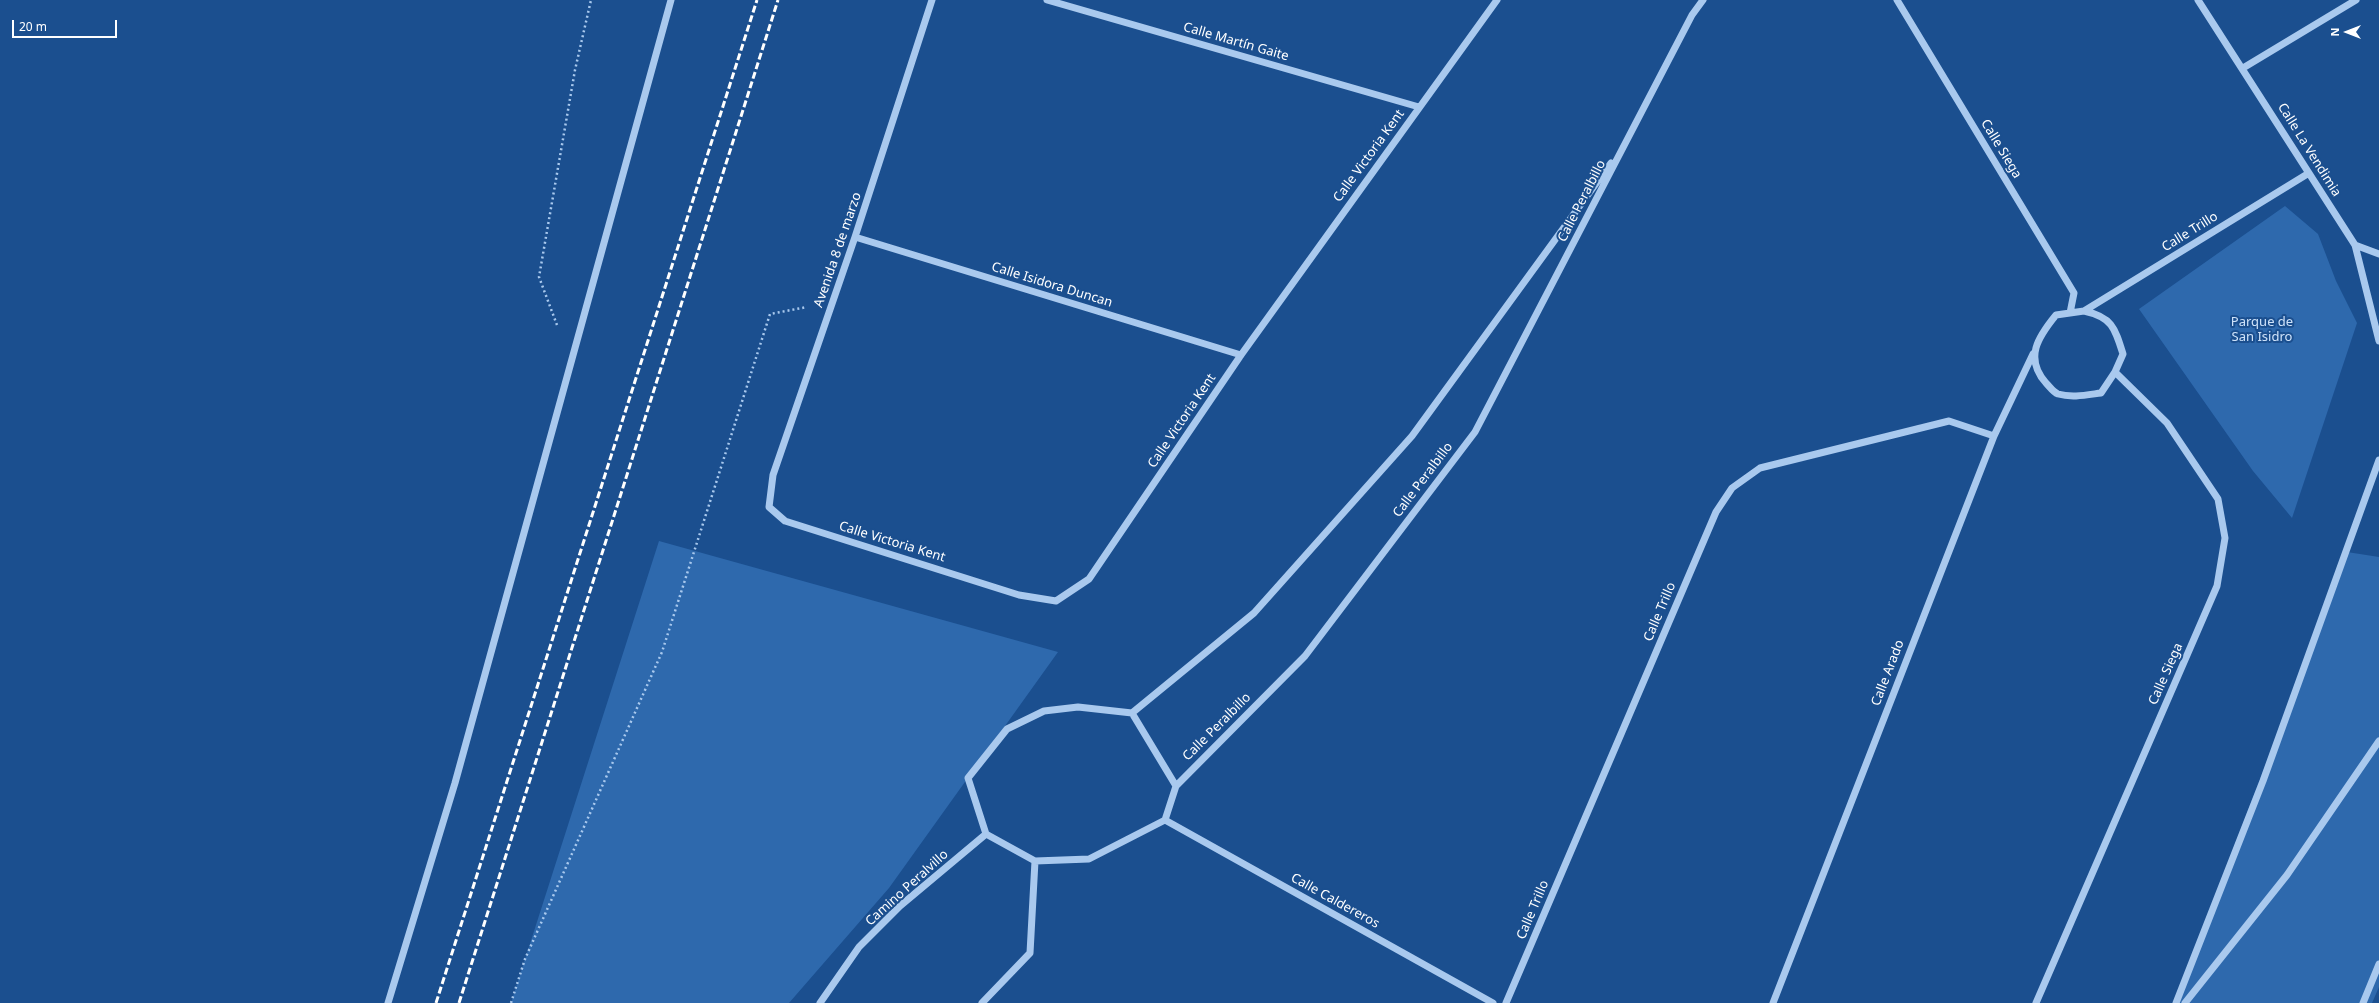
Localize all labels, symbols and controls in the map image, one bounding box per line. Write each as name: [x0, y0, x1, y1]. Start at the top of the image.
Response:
scale bar: [14, 12, 119, 38]
north arrow: [2327, 12, 2367, 52]
text: 20 m: [19, 18, 47, 35]
street label: Calle Martín Gaite: [1181, 19, 1291, 65]
text: N: [2327, 28, 2342, 36]
street label: Calle La Vendimia: [2274, 100, 2344, 200]
street label: Calle Victoria Kent: [1330, 107, 1408, 205]
street label: Calle Siega: [1977, 117, 2025, 181]
street label: Calle Peralbillo: [1555, 157, 1609, 245]
street label: Avenida 8 de marzo: [811, 190, 865, 310]
street label: Calle Trillo: [2159, 209, 2221, 255]
street label: Calle Isidora Duncan: [990, 259, 1114, 311]
park label: Parque de San Isidro: [2231, 314, 2293, 345]
street label: Calle Victoria Kent: [1145, 371, 1219, 471]
street label: Calle Peralbillo: [1390, 439, 1456, 521]
street label: Calle Victoria Kent: [837, 518, 947, 566]
street label: Calle Trillo: [1641, 580, 1679, 644]
street label: Calle Arado: [1868, 638, 1908, 708]
street label: Calle Siega: [2145, 641, 2187, 707]
street label: Calle Peralbillo: [1180, 690, 1254, 764]
street label: Camino Peralvillo: [862, 847, 952, 929]
street label: Calle Caldereros: [1288, 870, 1382, 932]
street label: Calle Trillo: [1514, 878, 1552, 942]

